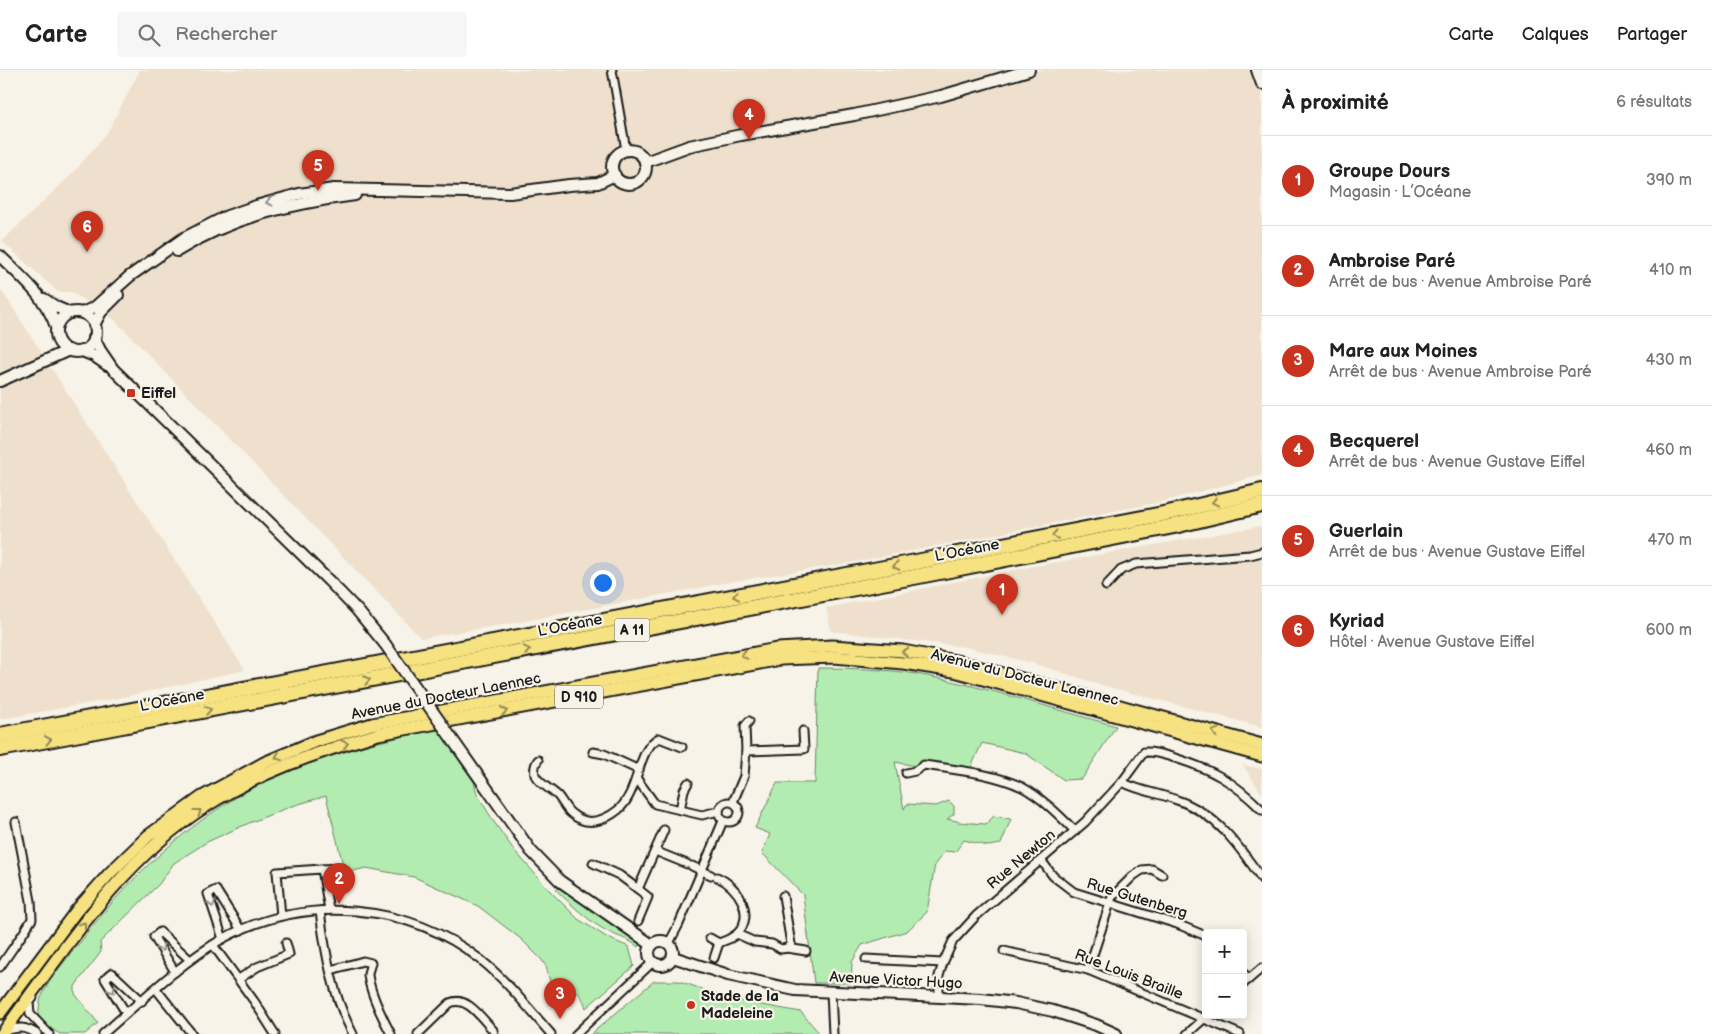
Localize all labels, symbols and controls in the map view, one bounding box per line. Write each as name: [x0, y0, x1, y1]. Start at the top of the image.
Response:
search box: [117, 12, 467, 57]
text: Carte: [25, 20, 87, 49]
icon: search: [135, 21, 163, 49]
text: Rechercher: [175, 23, 277, 46]
text: Carte: [1448, 24, 1494, 45]
text: Calques: [1522, 24, 1589, 45]
text: Partager: [1617, 24, 1687, 45]
text: À proximité: [1282, 90, 1389, 115]
text: 6 résultats: [1616, 93, 1692, 112]
pin: 4: [733, 99, 765, 140]
pin: 5: [302, 150, 334, 191]
text: Groupe Dours: [1329, 160, 1450, 183]
text: 1: [1295, 171, 1301, 190]
text: 390 m: [1646, 171, 1692, 190]
text: Magasin · L’Océane: [1329, 183, 1471, 202]
one-way arrow: [265, 196, 274, 207]
pin: 6: [71, 211, 103, 252]
text: Ambroise Paré: [1329, 250, 1455, 273]
text: 2: [1293, 261, 1303, 280]
text: 410 m: [1649, 261, 1692, 280]
text: Arrêt de bus · Avenue Ambroise Paré: [1329, 273, 1592, 292]
text: Mare aux Moines: [1329, 340, 1477, 363]
text: 3: [1293, 351, 1303, 370]
text: 430 m: [1645, 351, 1692, 370]
text: Arrêt de bus · Avenue Ambroise Paré: [1329, 363, 1592, 382]
place label: Eiffel: [141, 384, 176, 403]
marker: Eiffel: [125, 387, 137, 399]
text: Becquerel: [1329, 430, 1419, 453]
text: 4: [1293, 441, 1303, 460]
text: 460 m: [1646, 441, 1692, 460]
text: Arrêt de bus · Avenue Gustave Eiffel: [1329, 453, 1585, 472]
one-way arrow: [1210, 496, 1219, 507]
text: Guerlain: [1329, 520, 1403, 543]
one-way arrow: [1051, 529, 1060, 540]
text: 5: [1293, 531, 1303, 550]
text: 470 m: [1647, 531, 1692, 550]
street label: L’Océane: [933, 535, 1001, 566]
text: Arrêt de bus · Avenue Gustave Eiffel: [1329, 543, 1585, 562]
one-way arrow: [892, 560, 900, 571]
your location: [590, 570, 616, 596]
pin: 1: [986, 574, 1018, 615]
one-way arrow: [732, 590, 741, 601]
street label: L’Océane: [536, 610, 604, 641]
text: Kyriad: [1329, 610, 1384, 633]
road number: A 11: [614, 618, 650, 642]
text: 6: [1293, 621, 1303, 640]
text: 600 m: [1646, 621, 1692, 640]
text: Hôtel · Avenue Gustave Eiffel: [1329, 633, 1535, 652]
one-way arrow: [523, 645, 531, 655]
street label: Avenue du Docteur Laennec: [929, 645, 1121, 710]
one-way arrow: [901, 647, 909, 658]
one-way arrow: [739, 649, 748, 659]
street label: Avenue du Docteur Laennec: [350, 669, 543, 724]
one-way arrow: [363, 675, 372, 685]
street label: L’Océane: [138, 685, 206, 716]
road number: D 910: [555, 686, 603, 708]
one-way arrow: [203, 705, 212, 716]
one-way arrow: [500, 706, 509, 717]
one-way arrow: [1211, 728, 1220, 738]
one-way arrow: [44, 735, 52, 746]
one-way arrow: [341, 740, 349, 750]
one-way arrow: [274, 750, 283, 761]
one-way arrow: [192, 809, 201, 817]
street label: Rue Newton: [983, 825, 1059, 893]
pin: 2: [323, 863, 355, 904]
street label: Rue Gutenberg: [1084, 874, 1190, 923]
one-way arrow: [206, 900, 216, 908]
one-way arrow: [77, 921, 86, 930]
map controls: [1202, 929, 1247, 1019]
button: +: [1202, 929, 1247, 974]
one-way arrow: [155, 943, 164, 952]
street label: Rue Louis Braille: [1072, 945, 1186, 1004]
street label: Avenue Victor Hugo: [829, 968, 963, 993]
button: −: [1202, 974, 1247, 1019]
pin: 3: [544, 978, 576, 1019]
one-way arrow: [105, 984, 115, 993]
place label: Stade de la Madeleine: [701, 987, 779, 1023]
marker: Stade de la Madeleine: [685, 999, 697, 1011]

